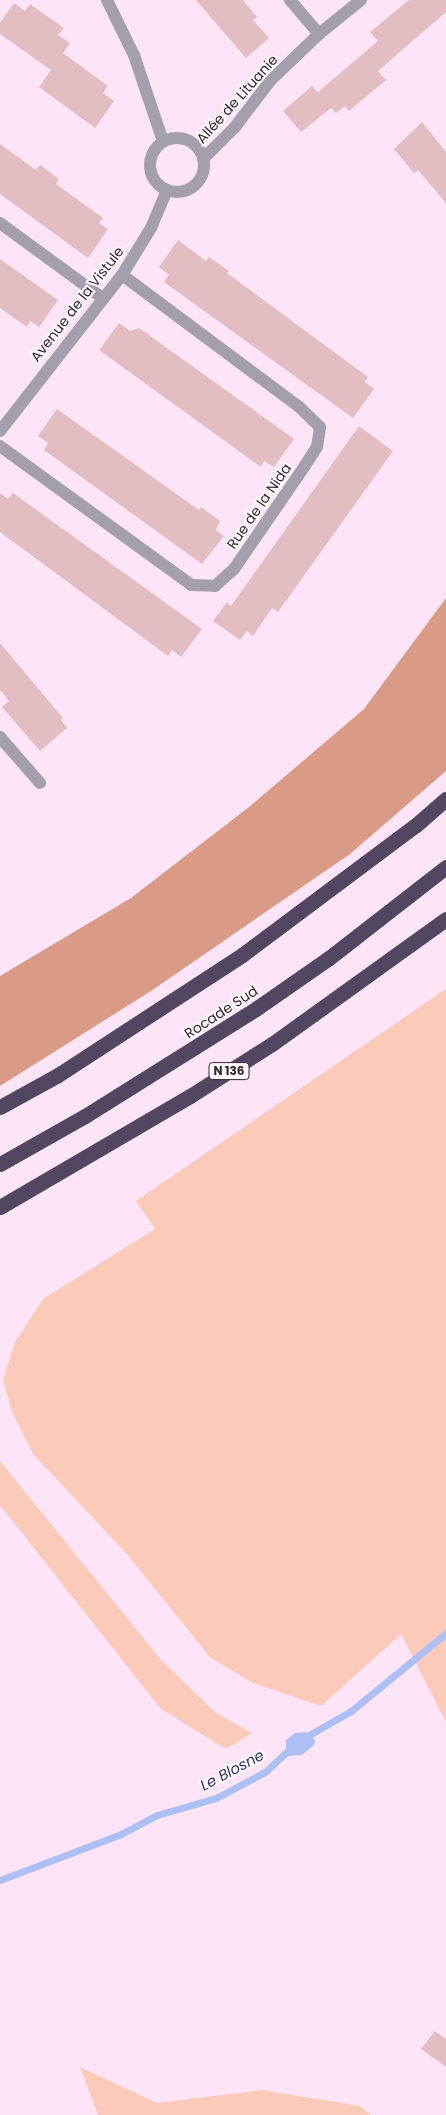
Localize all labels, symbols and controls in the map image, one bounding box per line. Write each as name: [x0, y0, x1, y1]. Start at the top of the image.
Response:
street label: Allée de Lituanie: [193, 51, 281, 147]
street label: Avenue de la Vistule: [27, 243, 127, 365]
street label: Rue de la Nida: [223, 460, 295, 552]
street label: Rocade Sud: [181, 982, 261, 1042]
road number: N 136: [208, 1062, 250, 1080]
water label: Le Blosne: [197, 1746, 267, 1794]

